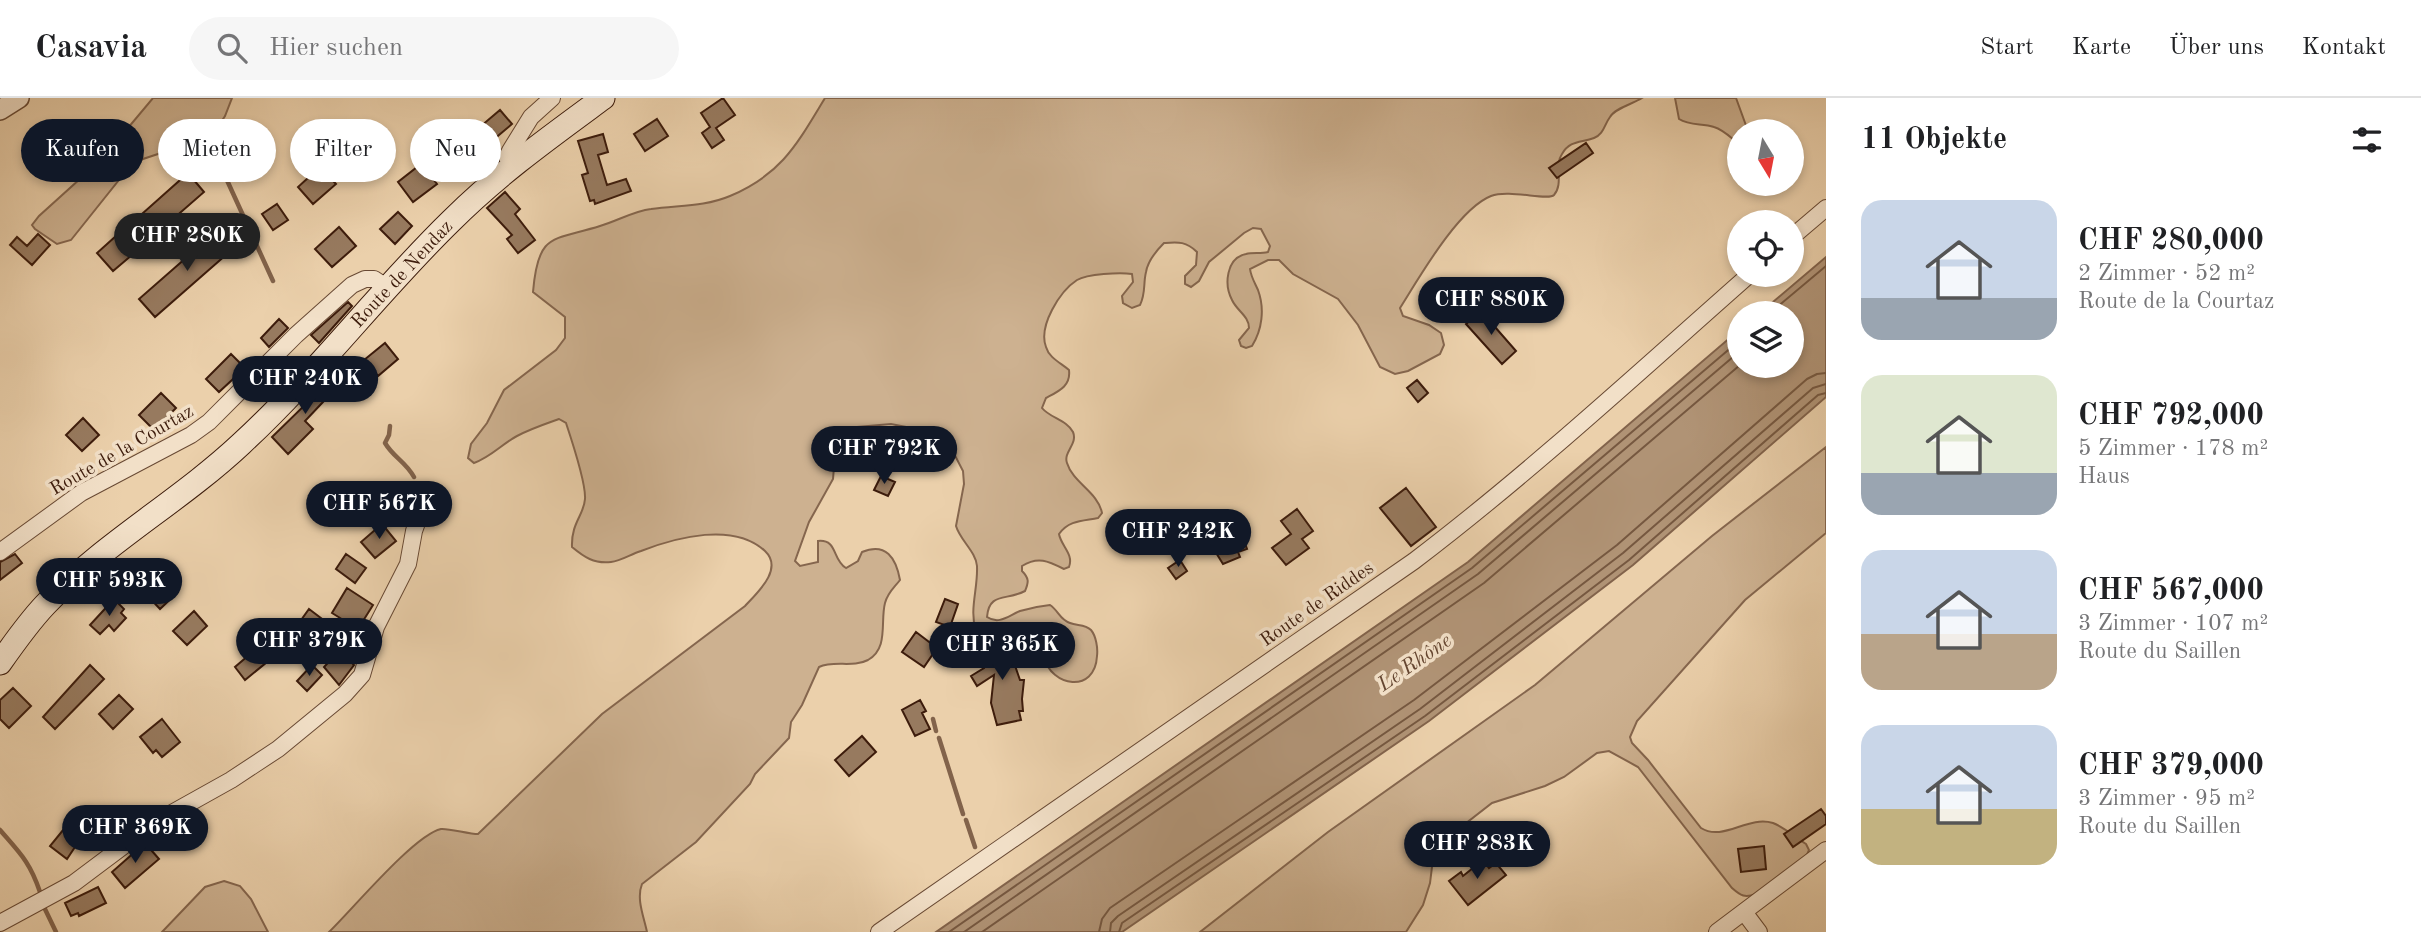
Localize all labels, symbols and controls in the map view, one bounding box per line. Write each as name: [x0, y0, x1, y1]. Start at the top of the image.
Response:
search box: [189, 17, 679, 80]
icon: search: [213, 29, 251, 67]
text: Casavia: [35, 32, 147, 65]
text: Hier suchen: [269, 35, 403, 61]
text: Start: [1980, 36, 2034, 60]
text: Karte: [2072, 36, 2131, 60]
text: Über uns: [2169, 36, 2264, 60]
text: Kontakt: [2302, 36, 2386, 60]
chip: Kaufen: [21, 119, 144, 182]
chip: Mieten: [158, 119, 276, 182]
chip: Filter: [290, 119, 396, 182]
chip: Neu: [410, 119, 501, 182]
north arrow: [1727, 119, 1804, 196]
map controls: [1727, 119, 1804, 378]
icon: filters: [2348, 121, 2386, 159]
text: 11 Objekte: [1861, 125, 2007, 155]
button: locate: [1727, 210, 1804, 287]
pin: CHF 280K: [115, 214, 259, 273]
street label: Route de Nendaz: [348, 217, 457, 332]
text: CHF 280K: [130, 224, 244, 247]
text: CHF 280,000: [2078, 226, 2264, 256]
icon: home: [1917, 228, 2001, 312]
text: 2 Zimmer · 52 m²: [2078, 262, 2255, 285]
pin: CHF 880K: [1419, 278, 1563, 337]
text: CHF 880K: [1434, 288, 1548, 311]
text: Route de la Courtaz: [2078, 290, 2274, 313]
button: layers: [1727, 301, 1804, 378]
pin: CHF 240K: [233, 356, 377, 416]
text: CHF 240K: [248, 367, 362, 390]
text: CHF 792,000: [2078, 401, 2264, 431]
street label: Route de la Courtaz: [47, 402, 197, 500]
icon: home: [1917, 403, 2001, 487]
pin: CHF 792K: [812, 426, 956, 486]
text: CHF 792K: [827, 437, 941, 460]
text: 5 Zimmer · 178 m²: [2078, 437, 2268, 460]
text: Haus: [2078, 465, 2130, 488]
pin: CHF 567K: [307, 482, 451, 541]
text: CHF 567K: [322, 492, 436, 515]
pin: CHF 242K: [1106, 510, 1250, 569]
text: CHF 242K: [1121, 520, 1235, 543]
pin: CHF 593K: [37, 559, 181, 618]
street label: Route de Riddes: [1257, 559, 1378, 651]
text: CHF 593K: [52, 569, 166, 592]
text: CHF 567,000: [2078, 576, 2264, 606]
icon: home: [1917, 578, 2001, 662]
text: 3 Zimmer · 107 m²: [2078, 612, 2268, 635]
pin: CHF 379K: [237, 618, 381, 678]
pin: CHF 365K: [930, 622, 1074, 682]
text: CHF 379K: [252, 629, 366, 652]
water label: Le Rhône: [1373, 630, 1456, 697]
text: CHF 365K: [945, 633, 1059, 656]
text: Route du Saillen: [2078, 640, 2241, 663]
text: CHF 379,000: [2078, 751, 2264, 781]
icon: home: [1917, 753, 2001, 837]
text: 3 Zimmer · 95 m²: [2078, 787, 2255, 810]
pin: CHF 369K: [63, 806, 207, 865]
text: Route du Saillen: [2078, 815, 2241, 838]
text: CHF 369K: [78, 816, 192, 839]
pin: CHF 283K: [1405, 822, 1549, 881]
text: CHF 283K: [1420, 832, 1534, 855]

